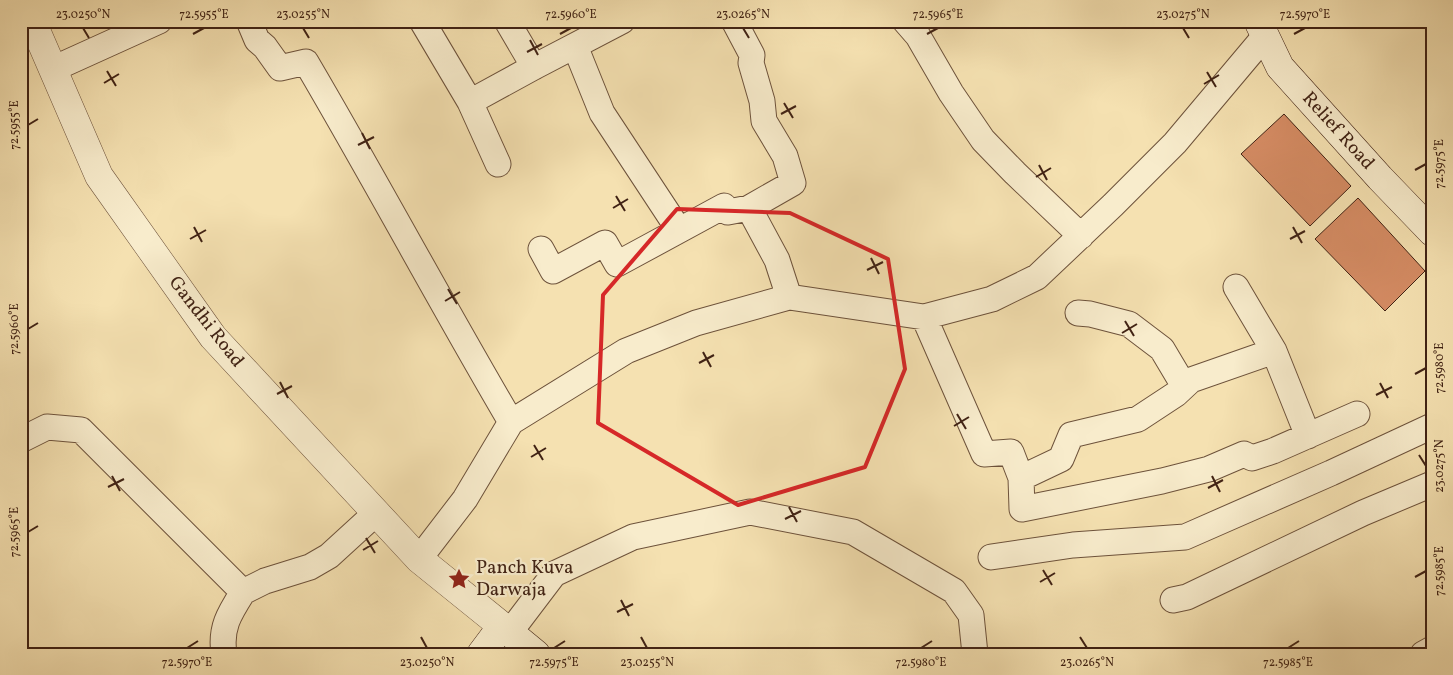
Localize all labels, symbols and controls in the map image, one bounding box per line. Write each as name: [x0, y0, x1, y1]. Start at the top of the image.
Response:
text: 23.0250°N: [56, 7, 110, 23]
text: 72.5955°E: [179, 7, 229, 23]
text: 23.0255°N: [276, 7, 330, 23]
text: 72.5960°E: [545, 7, 597, 23]
text: 23.0265°N: [716, 7, 770, 23]
text: 72.5965°E: [913, 7, 963, 23]
text: 23.0275°N: [1156, 7, 1210, 23]
text: 72.5970°E: [1280, 7, 1330, 23]
street label: Relief Road: [1296, 86, 1380, 176]
text: 72.5955°E: [7, 100, 23, 150]
text: 72.5975°E: [1432, 139, 1448, 189]
street label: Gandhi Road: [162, 271, 250, 373]
text: 72.5960°E: [7, 303, 23, 355]
text: 72.5980°E: [1432, 342, 1448, 394]
text: 23.0275°N: [1432, 439, 1448, 493]
text: 72.5965°E: [7, 507, 23, 557]
text: 72.5985°E: [1432, 546, 1448, 596]
place label: Panch Kuva Darwaja: [476, 555, 574, 603]
place icon: Panch Kuva Darwaja: [446, 566, 472, 592]
text: 72.5970°E: [162, 655, 212, 671]
text: 23.0250°N: [400, 655, 454, 671]
text: 72.5975°E: [529, 655, 579, 671]
text: 23.0255°N: [620, 655, 674, 671]
text: 72.5980°E: [895, 655, 947, 671]
text: 23.0265°N: [1060, 655, 1114, 671]
text: 72.5985°E: [1263, 655, 1313, 671]

